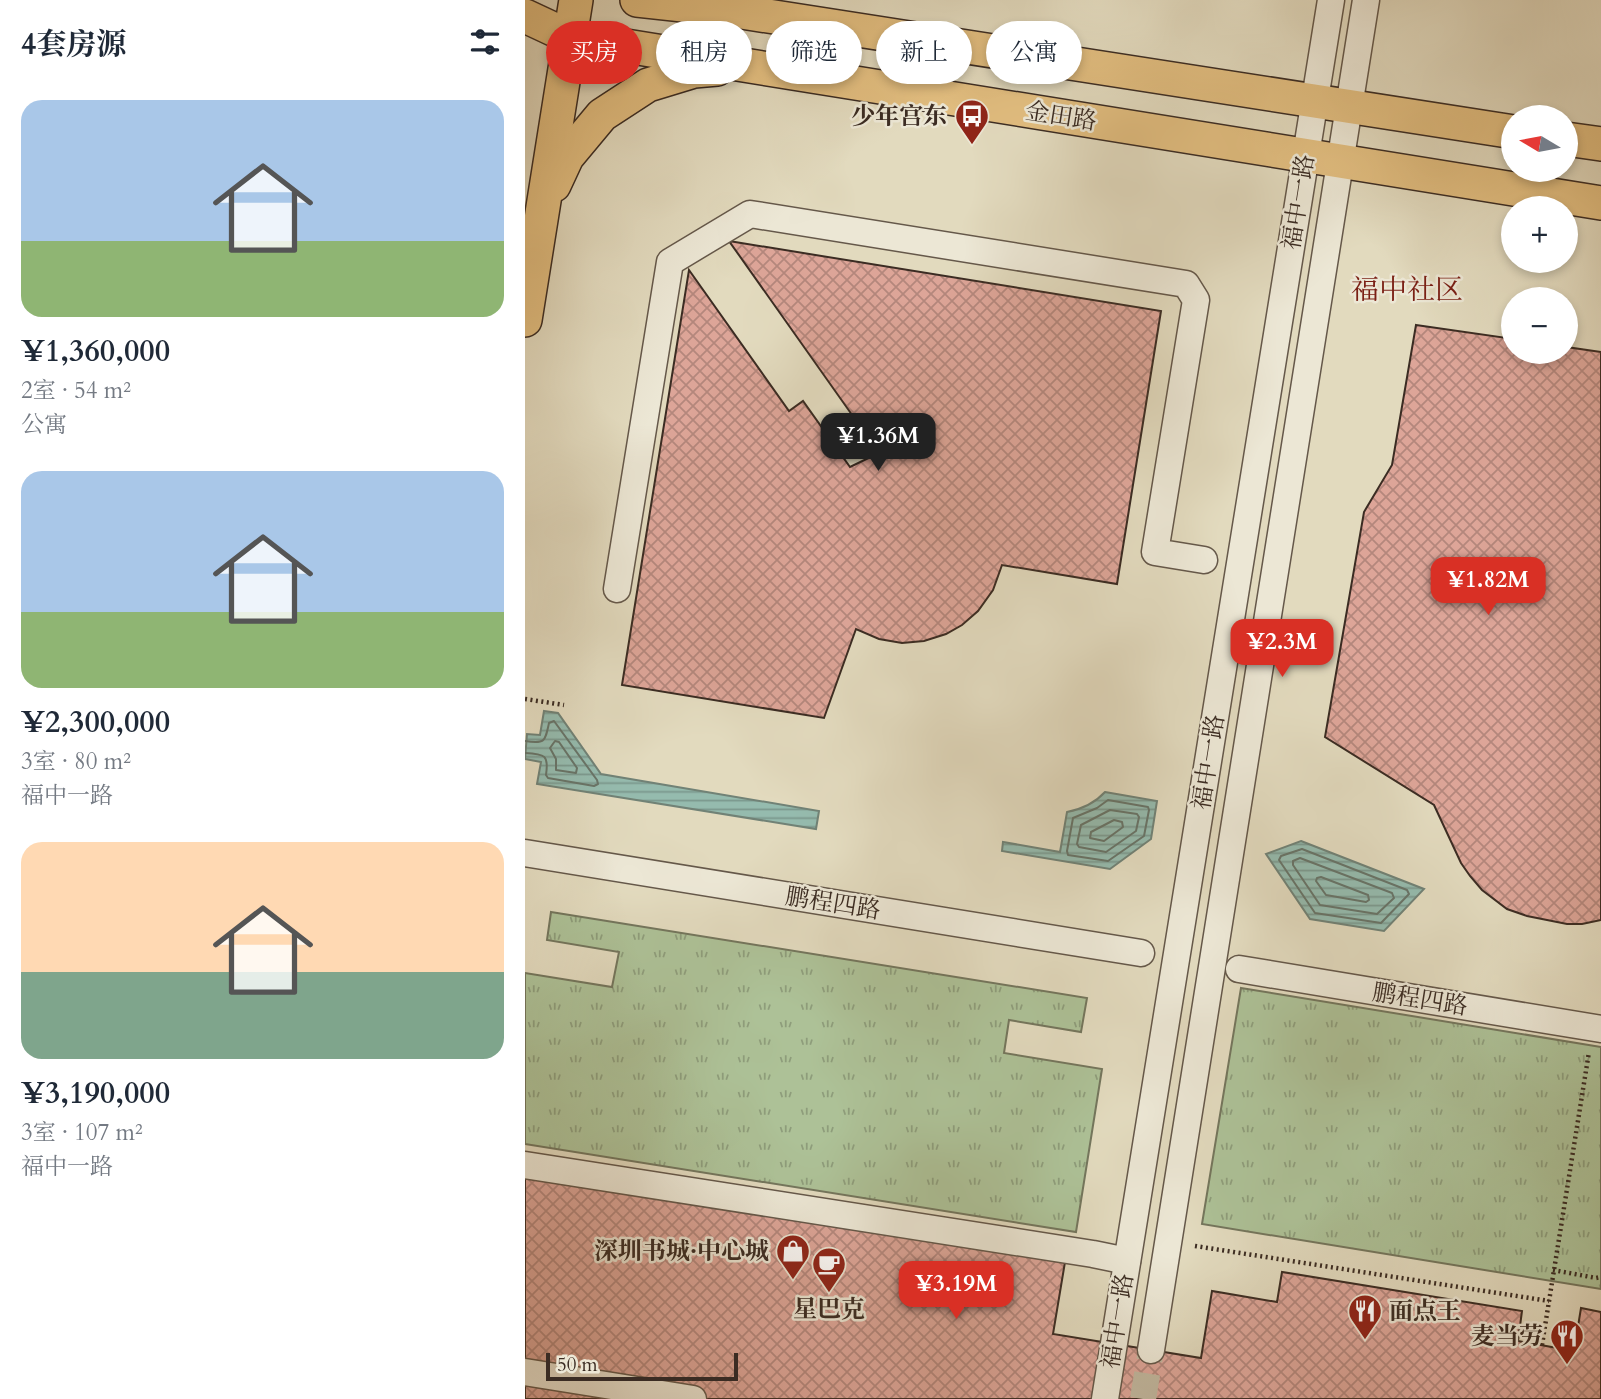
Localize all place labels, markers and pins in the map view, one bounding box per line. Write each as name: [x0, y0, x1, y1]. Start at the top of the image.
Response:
bus stop icon: 少年宫东: [953, 97, 991, 146]
place label: 少年宫东: [851, 100, 947, 133]
pin: ¥1.36M: [821, 414, 935, 473]
pin: ¥1.82M: [1431, 558, 1545, 617]
pin: ¥2.3M: [1233, 620, 1331, 679]
shop icon: 深圳书城·中心城: [774, 1232, 812, 1281]
place label: 深圳书城·中心城: [594, 1235, 769, 1268]
cafe icon: 星巴克: [810, 1245, 848, 1294]
pin: ¥3.19M: [899, 1262, 1013, 1321]
restaurant icon: 面点王: [1346, 1292, 1384, 1341]
place label: 星巴克: [793, 1293, 865, 1326]
place label: 面点王: [1389, 1295, 1461, 1328]
restaurant icon: 麦当劳: [1548, 1317, 1586, 1366]
place label: 麦当劳: [1471, 1320, 1543, 1353]

